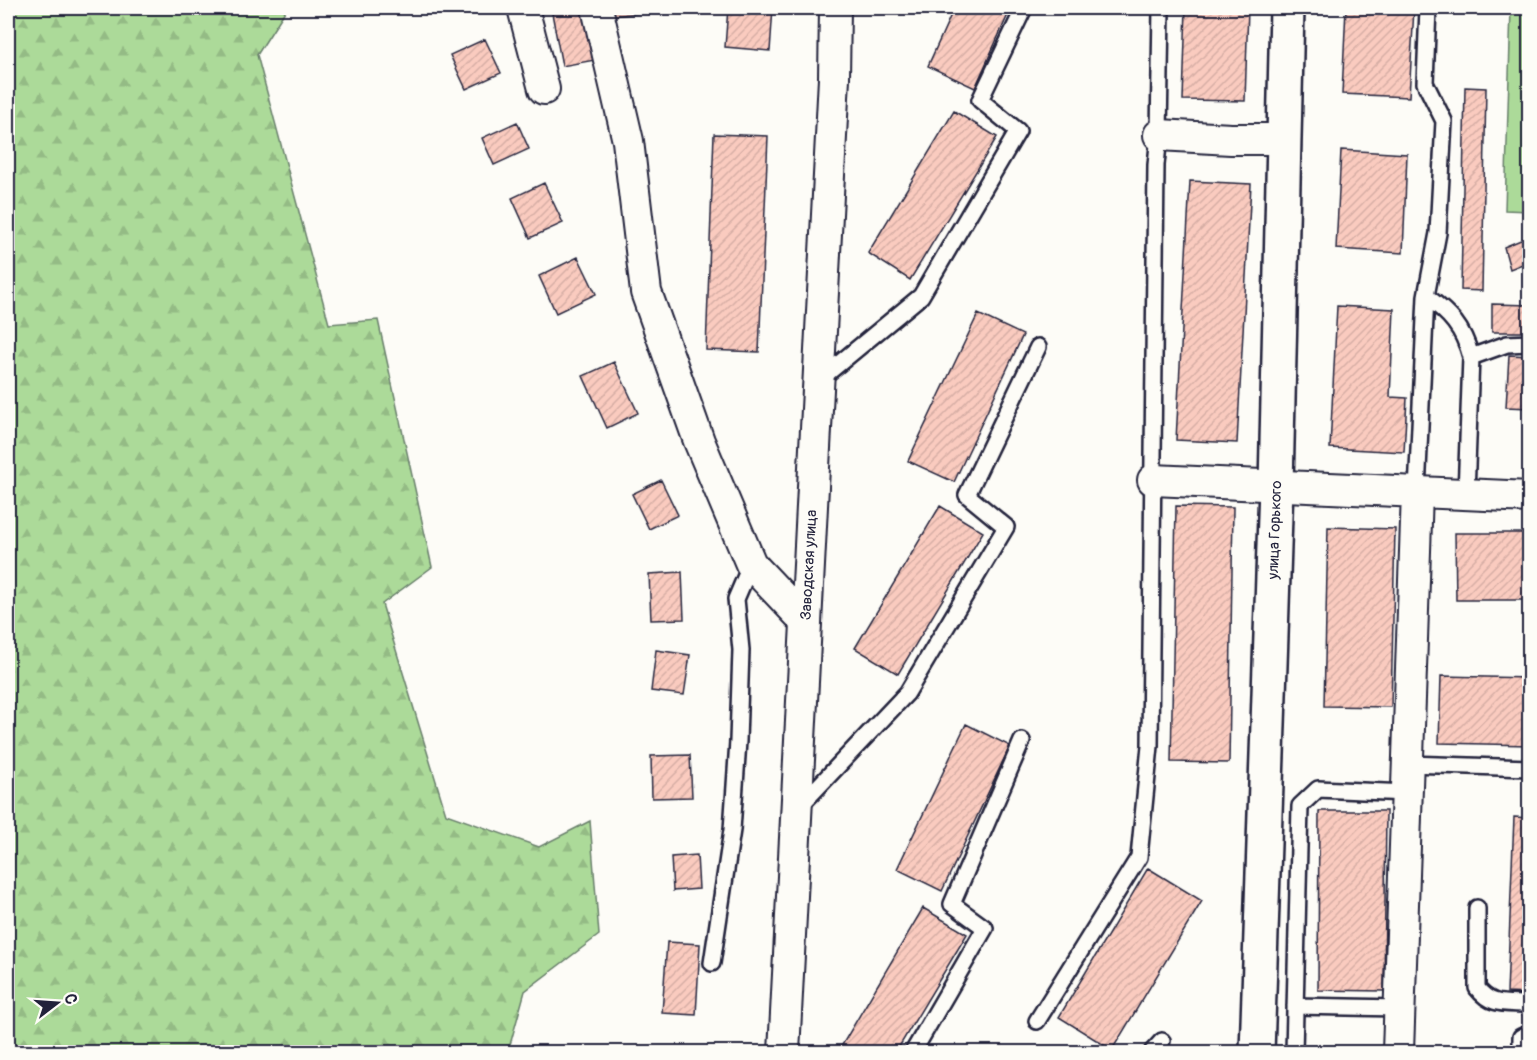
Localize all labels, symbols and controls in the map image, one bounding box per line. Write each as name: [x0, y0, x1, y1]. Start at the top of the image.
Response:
street label: улица Горького: [1264, 480, 1286, 581]
street label: Заводская улица: [797, 509, 821, 621]
north arrow: [27, 973, 87, 1033]
text: С: [59, 991, 81, 1007]

